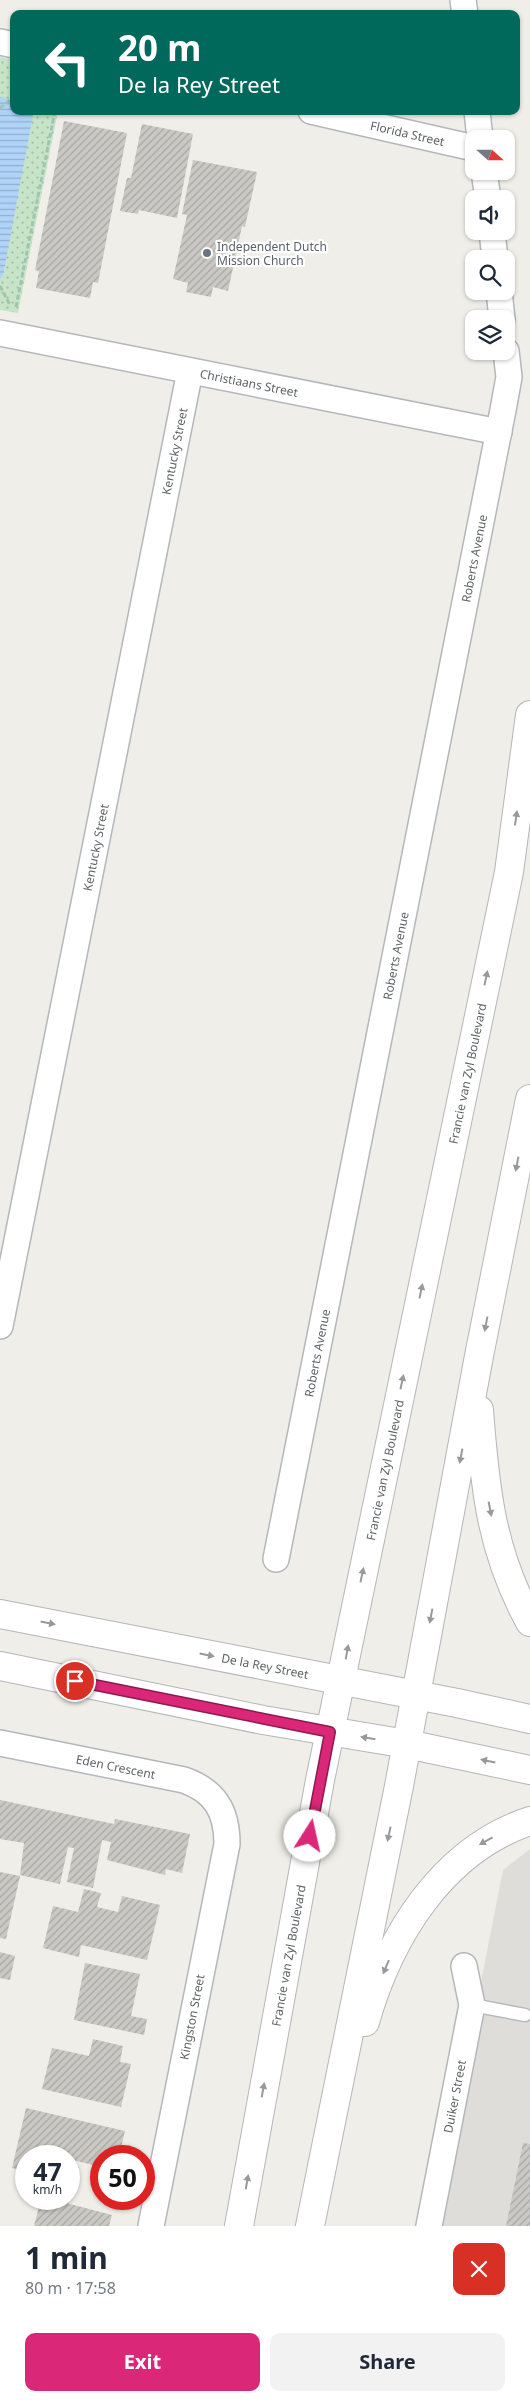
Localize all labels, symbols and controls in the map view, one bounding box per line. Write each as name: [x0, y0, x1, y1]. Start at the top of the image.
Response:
text: 20 m: [118, 24, 201, 71]
icon: left: [35, 30, 100, 95]
text: De la Rey Street: [118, 69, 280, 99]
street label: Florida Street: [369, 116, 447, 150]
north arrow: [465, 130, 515, 180]
map controls: [465, 130, 515, 360]
button: sound: [465, 190, 515, 240]
place label: Independent Dutch Mission Church: [217, 238, 327, 269]
marker: Independent Dutch Mission Church: [201, 247, 213, 259]
button: search: [465, 250, 515, 300]
button: layers: [465, 310, 515, 360]
street label: Christiaans Street: [199, 364, 300, 401]
street label: Kentucky Street: [157, 405, 191, 496]
street label: Roberts Avenue: [457, 513, 491, 604]
street label: Kentucky Street: [78, 802, 112, 892]
one-way arrow: [512, 810, 520, 826]
street label: Roberts Avenue: [378, 910, 412, 1001]
one-way arrow: [483, 970, 491, 986]
street label: Francie van Zyl Boulevard: [444, 1001, 490, 1145]
one-way arrow: [513, 1157, 521, 1172]
one-way arrow: [417, 1284, 425, 1299]
street label: Roberts Avenue: [300, 1307, 334, 1398]
one-way arrow: [481, 1316, 489, 1332]
one-way arrow: [399, 1373, 407, 1389]
street label: Francie van Zyl Boulevard: [362, 1398, 407, 1542]
one-way arrow: [456, 1448, 464, 1464]
one-way arrow: [486, 1502, 494, 1517]
one-way arrow: [358, 1567, 366, 1582]
one-way arrow: [426, 1608, 434, 1624]
one-way arrow: [40, 1619, 55, 1627]
one-way arrow: [343, 1643, 351, 1659]
street label: De la Rey Street: [220, 1649, 311, 1683]
one-way arrow: [200, 1651, 215, 1659]
pin: [54, 1660, 96, 1702]
icon: arrive: [61, 1667, 89, 1695]
one-way arrow: [360, 1734, 376, 1742]
street label: Eden Crescent: [75, 1750, 157, 1783]
one-way arrow: [480, 1757, 495, 1765]
position arrow: [283, 1809, 335, 1861]
one-way arrow: [385, 1826, 393, 1842]
one-way arrow: [479, 1837, 492, 1846]
street label: Francie van Zyl Boulevard: [267, 1883, 309, 2028]
one-way arrow: [382, 1959, 390, 1974]
street label: Kingston Street: [175, 1972, 209, 2061]
street label: Duiker Street: [439, 2058, 470, 2134]
one-way arrow: [260, 2081, 268, 2097]
speed limit sign: 50: [90, 2145, 155, 2210]
text: 47: [33, 2154, 62, 2188]
one-way arrow: [243, 2173, 251, 2189]
text: km/h: [33, 2181, 62, 2198]
text: 1 min: [25, 2237, 108, 2278]
button: close: [453, 2243, 505, 2295]
text: 80 m · 17:58: [25, 2277, 116, 2299]
button: Exit: [25, 2333, 260, 2391]
button: Share: [270, 2333, 505, 2391]

